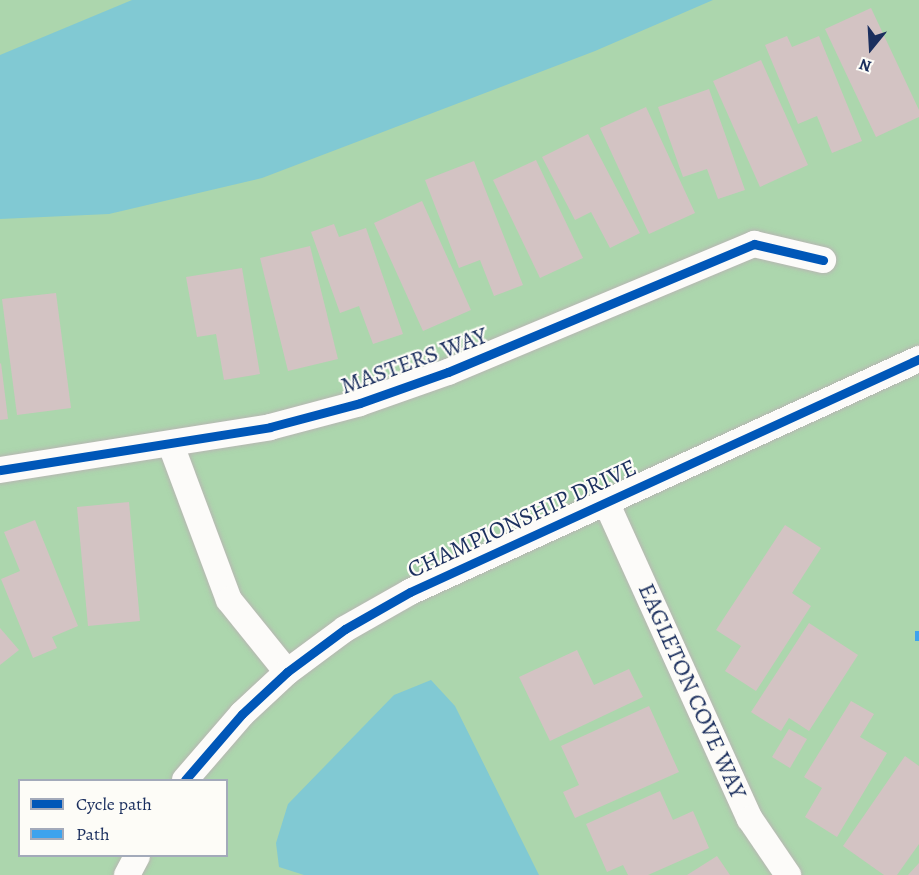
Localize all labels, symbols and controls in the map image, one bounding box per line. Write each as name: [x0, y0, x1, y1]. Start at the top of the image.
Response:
north arrow: [841, 18, 901, 78]
text: N: [856, 53, 874, 77]
street label: MASTERS WAY: [337, 321, 491, 401]
street label: CHAMPIONSHIP DRIVE: [403, 453, 641, 585]
street label: EAGLETON COVE WAY: [632, 579, 752, 803]
legend: [18, 779, 228, 857]
text: Cycle path: [76, 792, 152, 816]
text: Path: [76, 822, 110, 846]

